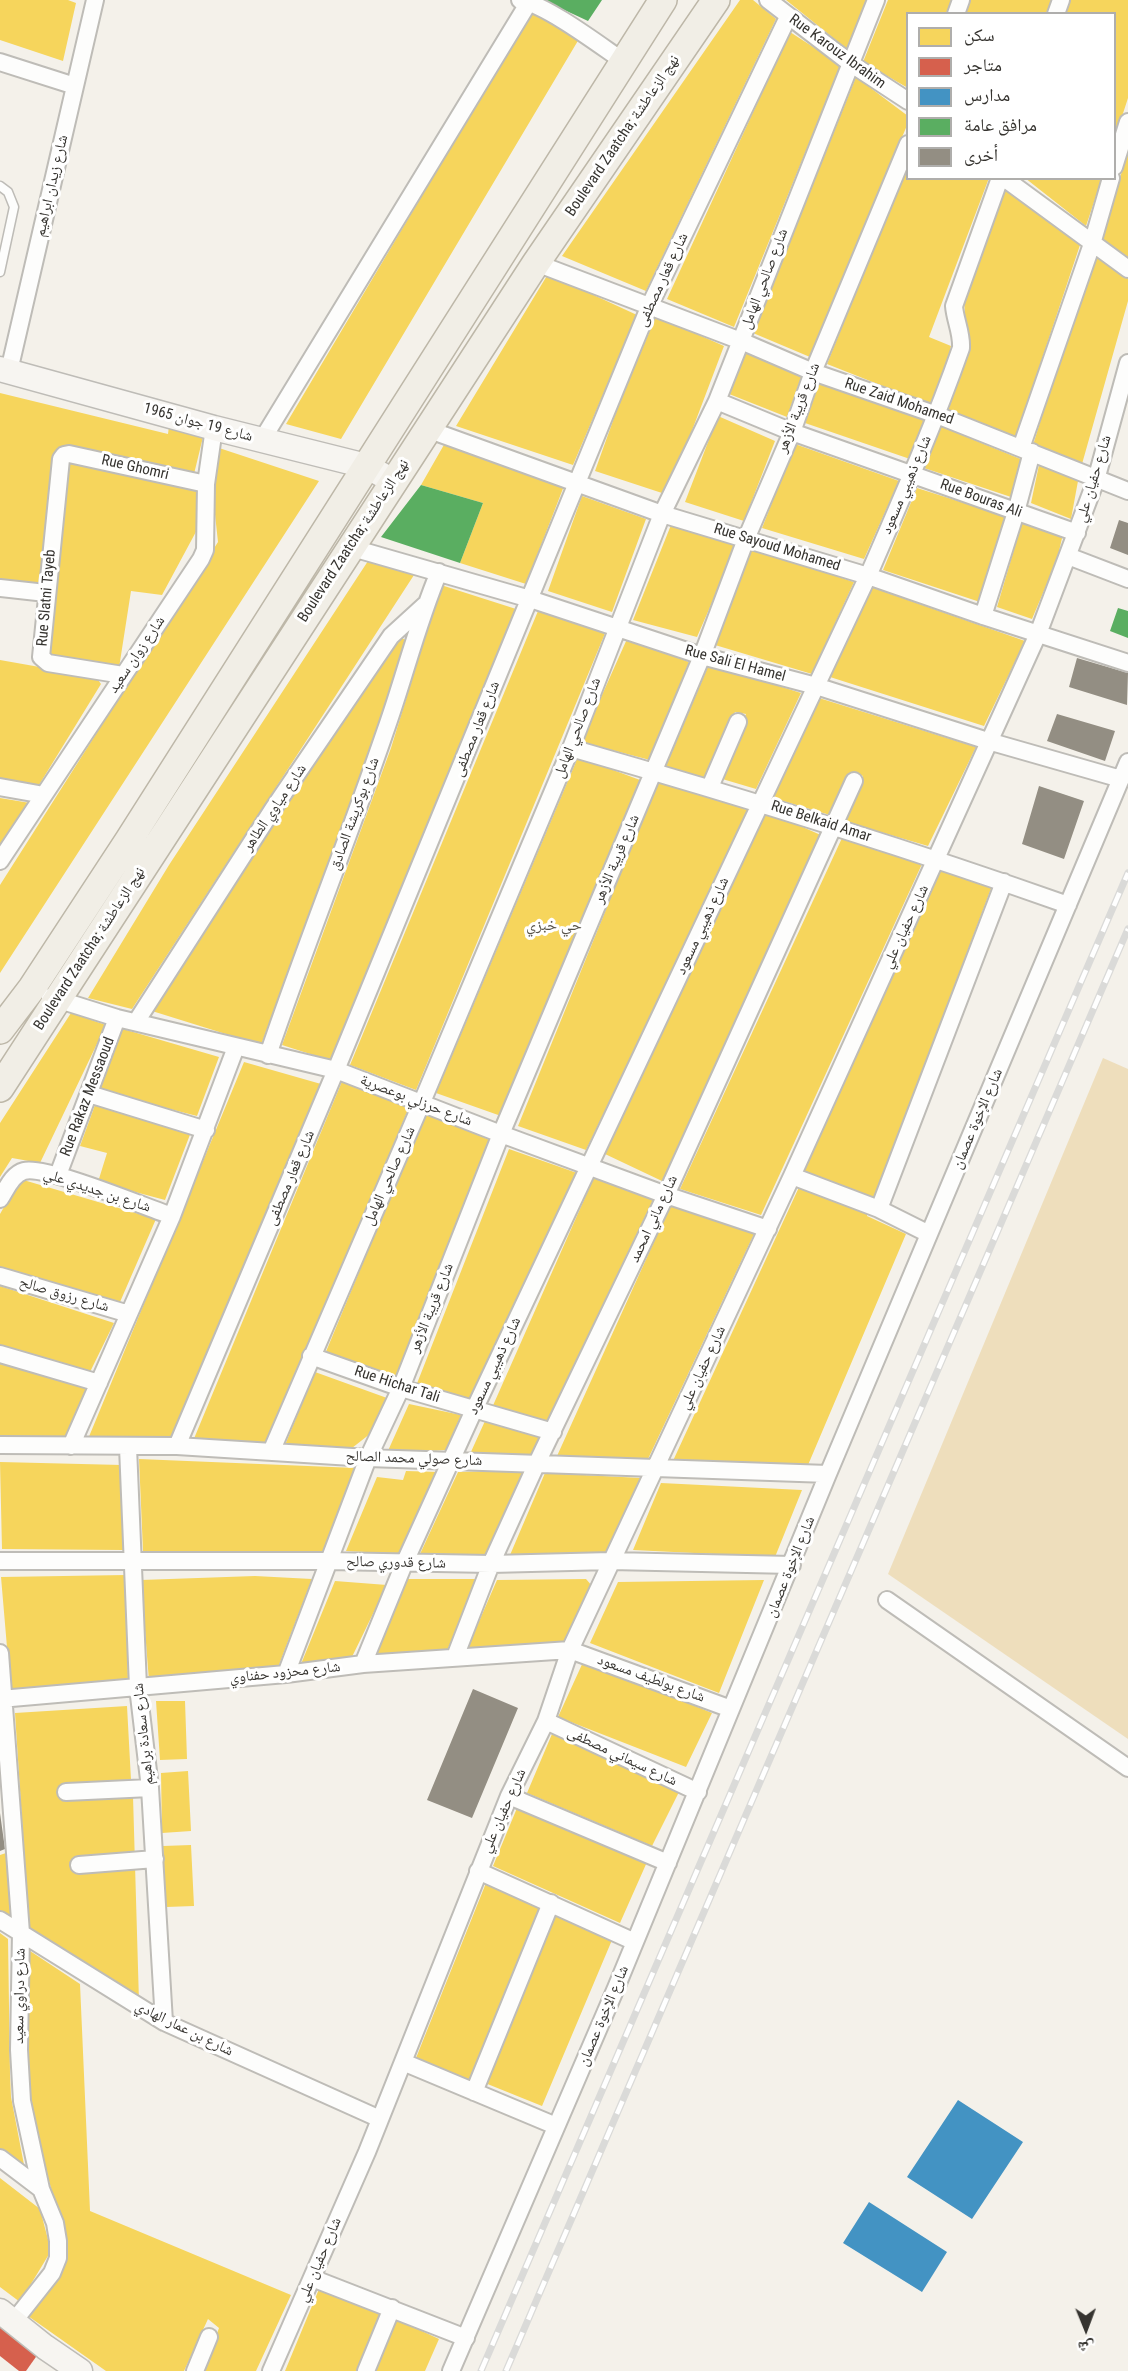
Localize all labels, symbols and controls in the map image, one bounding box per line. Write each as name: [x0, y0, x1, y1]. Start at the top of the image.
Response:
street label: Rue Karouz Ibrahim: [785, 11, 889, 93]
legend: [906, 12, 1116, 180]
text: سكن: [964, 24, 995, 45]
street label: Boulevard Zaatcha; نهج الزعاطشة: [562, 52, 684, 220]
text: متاجر: [964, 54, 1002, 75]
text: مدارس: [964, 84, 1010, 105]
text: مرافق عامة: [964, 114, 1037, 135]
street label: شارع زيدان ابراهيم: [32, 133, 72, 239]
text: أخرى: [964, 144, 998, 165]
street label: شارع صالحي الهامل: [738, 226, 792, 332]
street label: شارع قعار مصطفى: [633, 230, 693, 330]
street label: شارع قريبة الأزهر: [774, 360, 824, 456]
street label: Rue Zaid Mohamed: [842, 375, 956, 429]
street label: شارع 19 جوان 1965: [141, 400, 255, 446]
street label: شارع ذهيبي مسعود: [878, 433, 936, 537]
street label: شارع حفيان علي: [1072, 433, 1116, 525]
street label: Rue Ghomri: [100, 452, 170, 484]
street label: Boulevard Zaatcha; نهج الزعاطشة: [295, 456, 413, 626]
street label: Rue Bouras Ali: [938, 476, 1024, 522]
street label: Rue Sayoud Mohamed: [712, 520, 842, 576]
street label: Rue Slatni Tayeb: [34, 549, 60, 647]
street label: شارع زوان سعيد: [105, 613, 169, 697]
street label: Rue Sali El Hamel: [683, 642, 787, 686]
street label: شارع صالحي الهامل: [551, 675, 605, 781]
street label: شارع قعار مصطفى: [450, 679, 504, 779]
street label: شارع بوكريشة الصادق: [326, 755, 384, 873]
street label: شارع مياوي الطاهر: [239, 761, 311, 855]
street label: Rue Belkaid Amar: [769, 797, 873, 847]
street label: شارع قريبة الأزهر: [590, 812, 644, 906]
street label: Boulevard Zaatcha; نهج الزعاطشة: [31, 864, 149, 1034]
street label: شارع ذهيبي مسعود: [673, 874, 733, 978]
street label: شارع حفيان علي: [879, 882, 933, 972]
district label: حي خبزي: [526, 916, 582, 936]
street label: Rue Rakaz Messaoud: [57, 1035, 119, 1159]
street label: شارع الإخوة عصمان: [949, 1066, 1007, 1172]
street label: شارع حرزلي بوعصرية: [357, 1071, 475, 1131]
street label: شارع صالحي الهامل: [360, 1124, 420, 1228]
street label: شارع قعار مصطفى: [263, 1128, 319, 1228]
street label: شارع بن جديدي علي: [41, 1165, 153, 1217]
street label: شارع ماني امحمد: [626, 1173, 682, 1265]
street label: شارع قريبة الأزهر: [406, 1261, 458, 1355]
street label: شارع رزوق صالح: [17, 1274, 111, 1316]
street label: شارع ذهيبي مسعود: [465, 1314, 525, 1418]
street label: شارع حفيان علي: [676, 1323, 730, 1413]
street label: Rue Hichar Tali: [352, 1363, 442, 1407]
street label: شارع صولي محمد الصالح: [345, 1448, 483, 1470]
street label: شارع الإخوة عصمان: [763, 1514, 819, 1620]
street label: شارع قدوري صالح: [346, 1553, 446, 1573]
street label: شارع بولطيف مسعود: [595, 1651, 707, 1707]
street label: شارع محزود حفناوي: [229, 1658, 341, 1688]
street label: شارع سعادة براهيم: [130, 1682, 158, 1786]
street label: شارع سيماني مصطفى: [564, 1724, 680, 1790]
street label: شارع حفيان علي: [477, 1766, 531, 1856]
street label: شارع دراوي سعيد: [10, 1948, 30, 2044]
street label: شارع الإخوة عصمان: [575, 1963, 633, 2069]
street label: شارع بن عمار الهادي: [132, 1997, 236, 2061]
street label: شارع حفيان علي: [294, 2215, 346, 2305]
north arrow: [1056, 2299, 1116, 2359]
text: ش: [1078, 2338, 1095, 2357]

